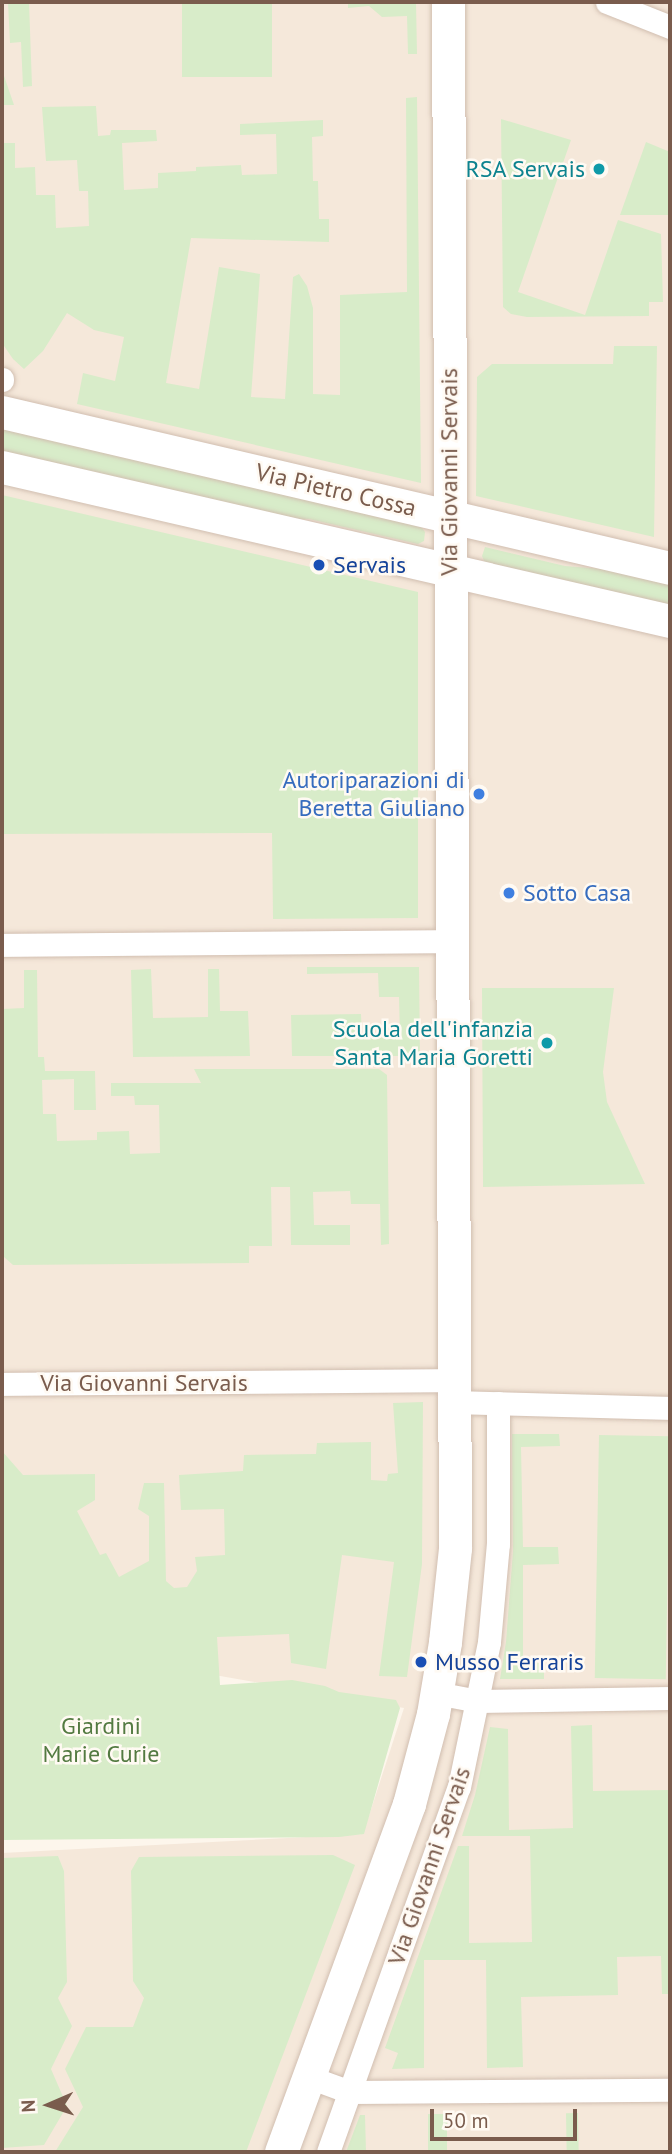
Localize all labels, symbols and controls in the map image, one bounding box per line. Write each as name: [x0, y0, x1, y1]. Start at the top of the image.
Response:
place label: RSA Servais: [464, 155, 585, 183]
marker: RSA Servais: [591, 161, 607, 177]
street label: Via Giovanni Servais: [435, 368, 463, 576]
street label: Via Pietro Cossa: [253, 458, 419, 522]
place label: Servais: [333, 551, 406, 579]
marker: Servais: [311, 557, 327, 573]
place label: Autoriparazioni di Beretta Giuliano: [282, 766, 465, 822]
marker: Autoriparazioni di Beretta Giuliano: [471, 786, 487, 802]
place label: Sotto Casa: [523, 879, 631, 907]
marker: Sotto Casa: [501, 885, 517, 901]
place label: Scuola dell'infanzia Santa Maria Goretti: [333, 1015, 533, 1071]
marker: Scuola dell'infanzia Santa Maria Goretti: [539, 1035, 555, 1051]
street label: Via Giovanni Servais: [40, 1369, 248, 1397]
place label: Musso Ferraris: [435, 1648, 584, 1676]
marker: Musso Ferraris: [413, 1654, 429, 1670]
park label: Giardini Marie Curie: [42, 1712, 160, 1768]
street label: Via Giovanni Servais: [382, 1763, 476, 1969]
north arrow: [14, 2070, 84, 2140]
scale bar: [434, 2094, 581, 2138]
text: N: [16, 2099, 40, 2113]
text: 50 m: [443, 2107, 489, 2134]

